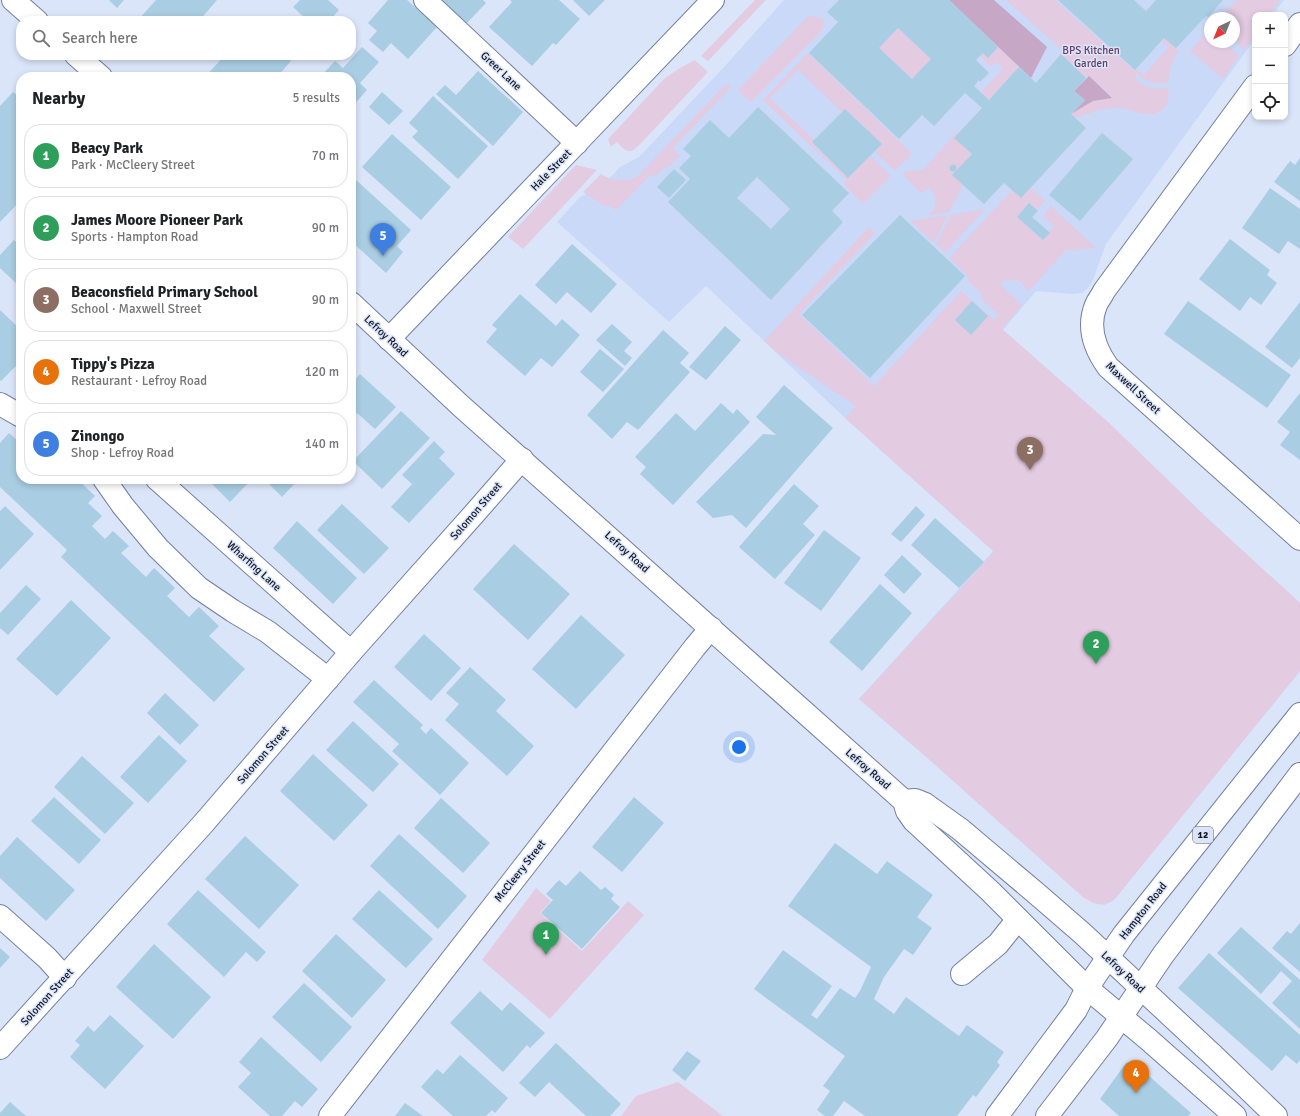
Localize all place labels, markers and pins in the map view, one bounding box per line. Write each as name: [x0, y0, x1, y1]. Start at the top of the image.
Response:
pin: 5: [370, 223, 396, 256]
pin: 3: [1017, 437, 1043, 470]
pin: 2: [1083, 631, 1109, 664]
pin: 1: [533, 922, 559, 955]
pin: 4: [1123, 1060, 1149, 1093]

